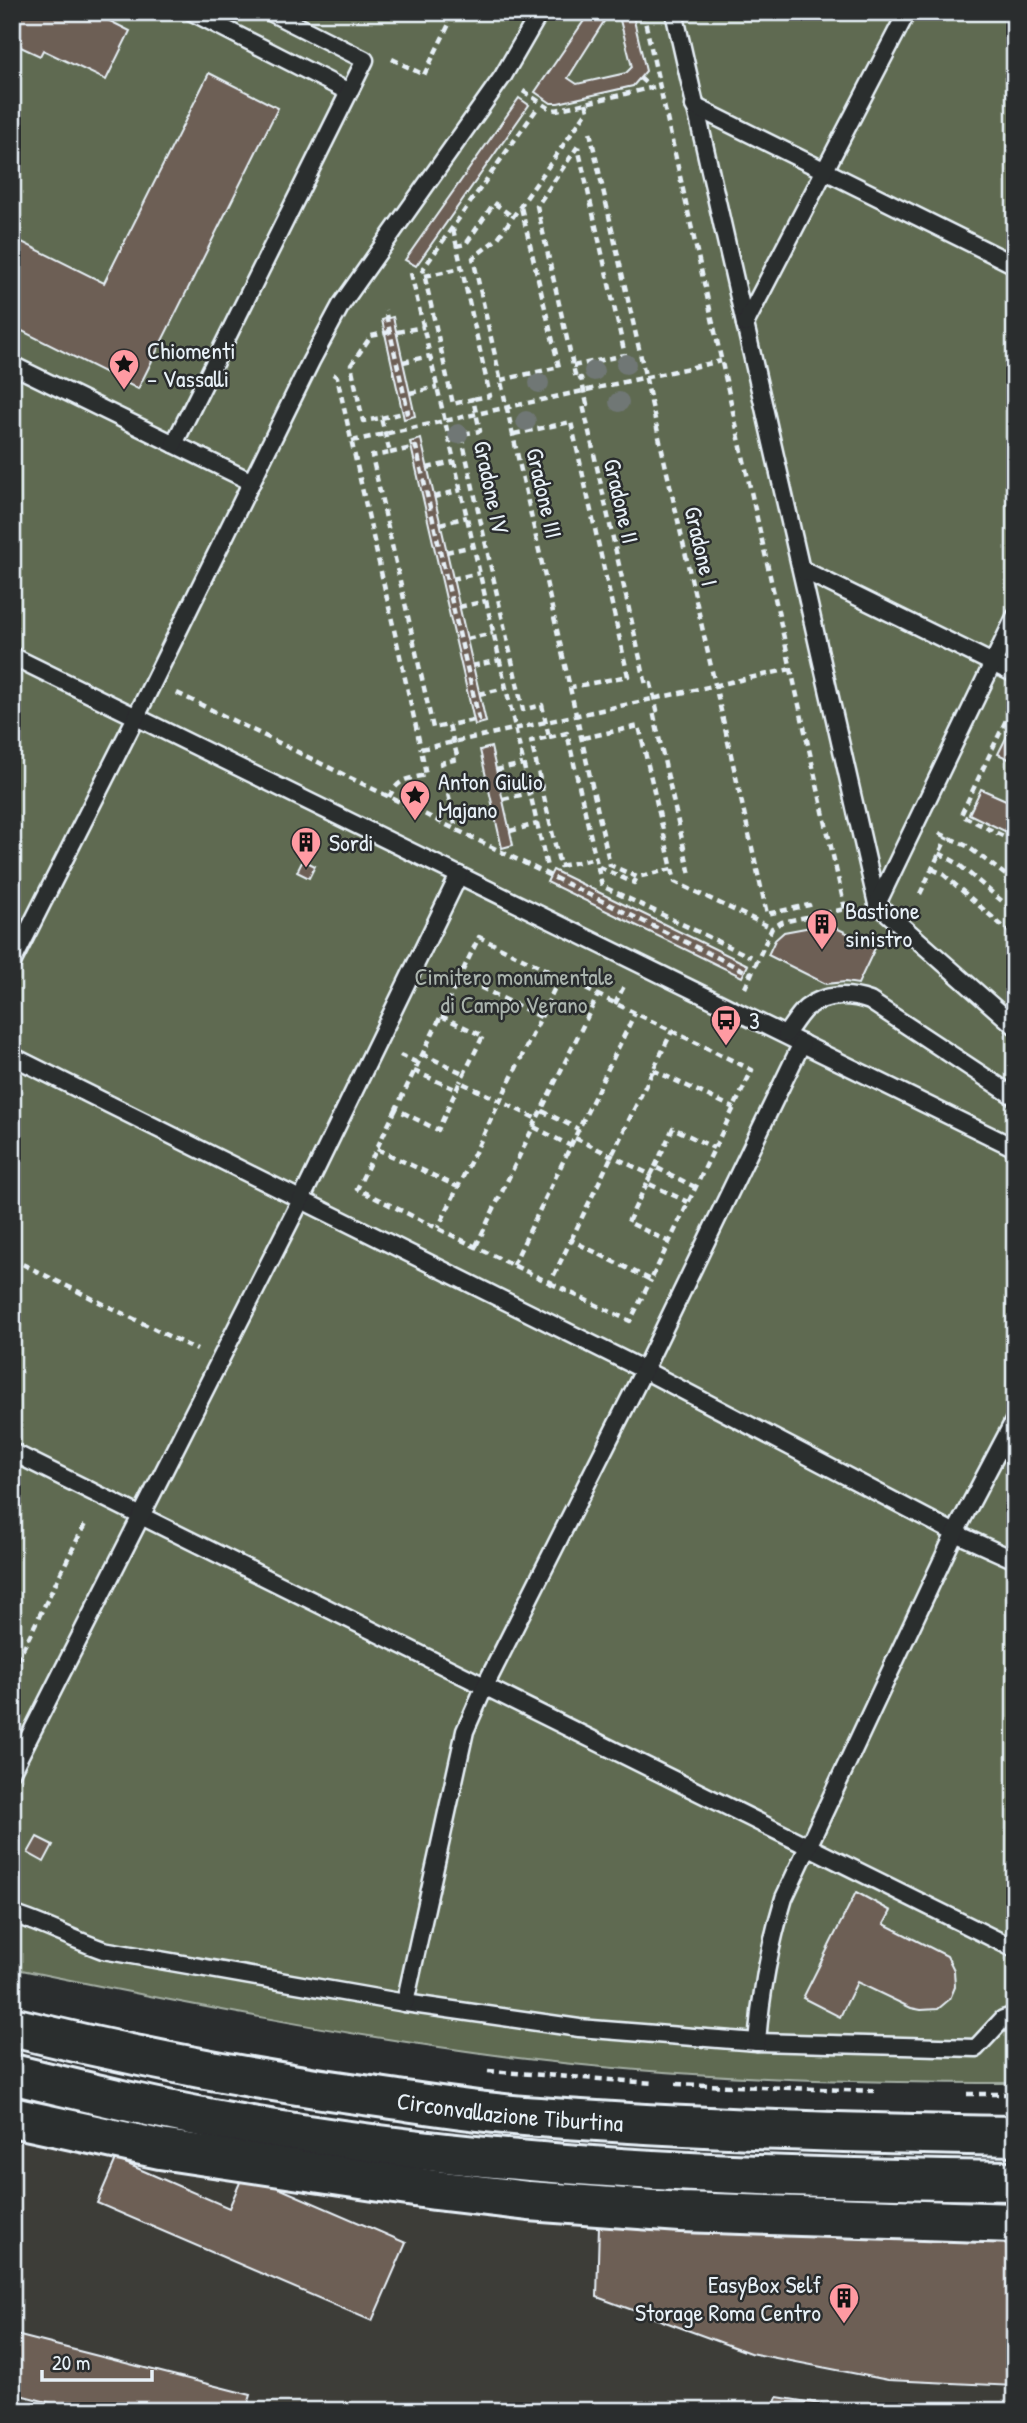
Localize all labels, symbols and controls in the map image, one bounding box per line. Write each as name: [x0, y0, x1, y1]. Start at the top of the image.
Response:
place label: Chiomenti – Vassalli: [147, 334, 236, 394]
place icon: Chiomenti – Vassalli: [107, 347, 141, 391]
street label: Gradone IV: [467, 438, 518, 537]
street label: Gradone III: [519, 445, 571, 541]
street label: Gradone II: [597, 455, 647, 547]
street label: Gradone I: [677, 503, 727, 589]
place label: Anton Giulio Majano: [438, 765, 543, 825]
place icon: Anton Giulio Majano: [398, 778, 432, 822]
building icon: Sordi: [289, 825, 323, 869]
place label: Sordi: [329, 826, 374, 858]
place label: Bastione sinistro: [845, 894, 920, 954]
building icon: Bastione sinistro: [805, 907, 839, 951]
park label: Cimitero monumentale di Campo Verano: [414, 960, 614, 1020]
bus stop icon: 3: [709, 1003, 743, 1047]
place label: 3: [749, 1004, 760, 1036]
street label: Circonvallazione Tiburtina: [395, 2084, 624, 2139]
place label: EasyBox Self Storage Roma Centro: [635, 2268, 821, 2328]
building icon: EasyBox Self Storage Roma Centro: [827, 2281, 861, 2325]
scale bar: [42, 2339, 152, 2383]
text: 20 m: [52, 2348, 90, 2377]

